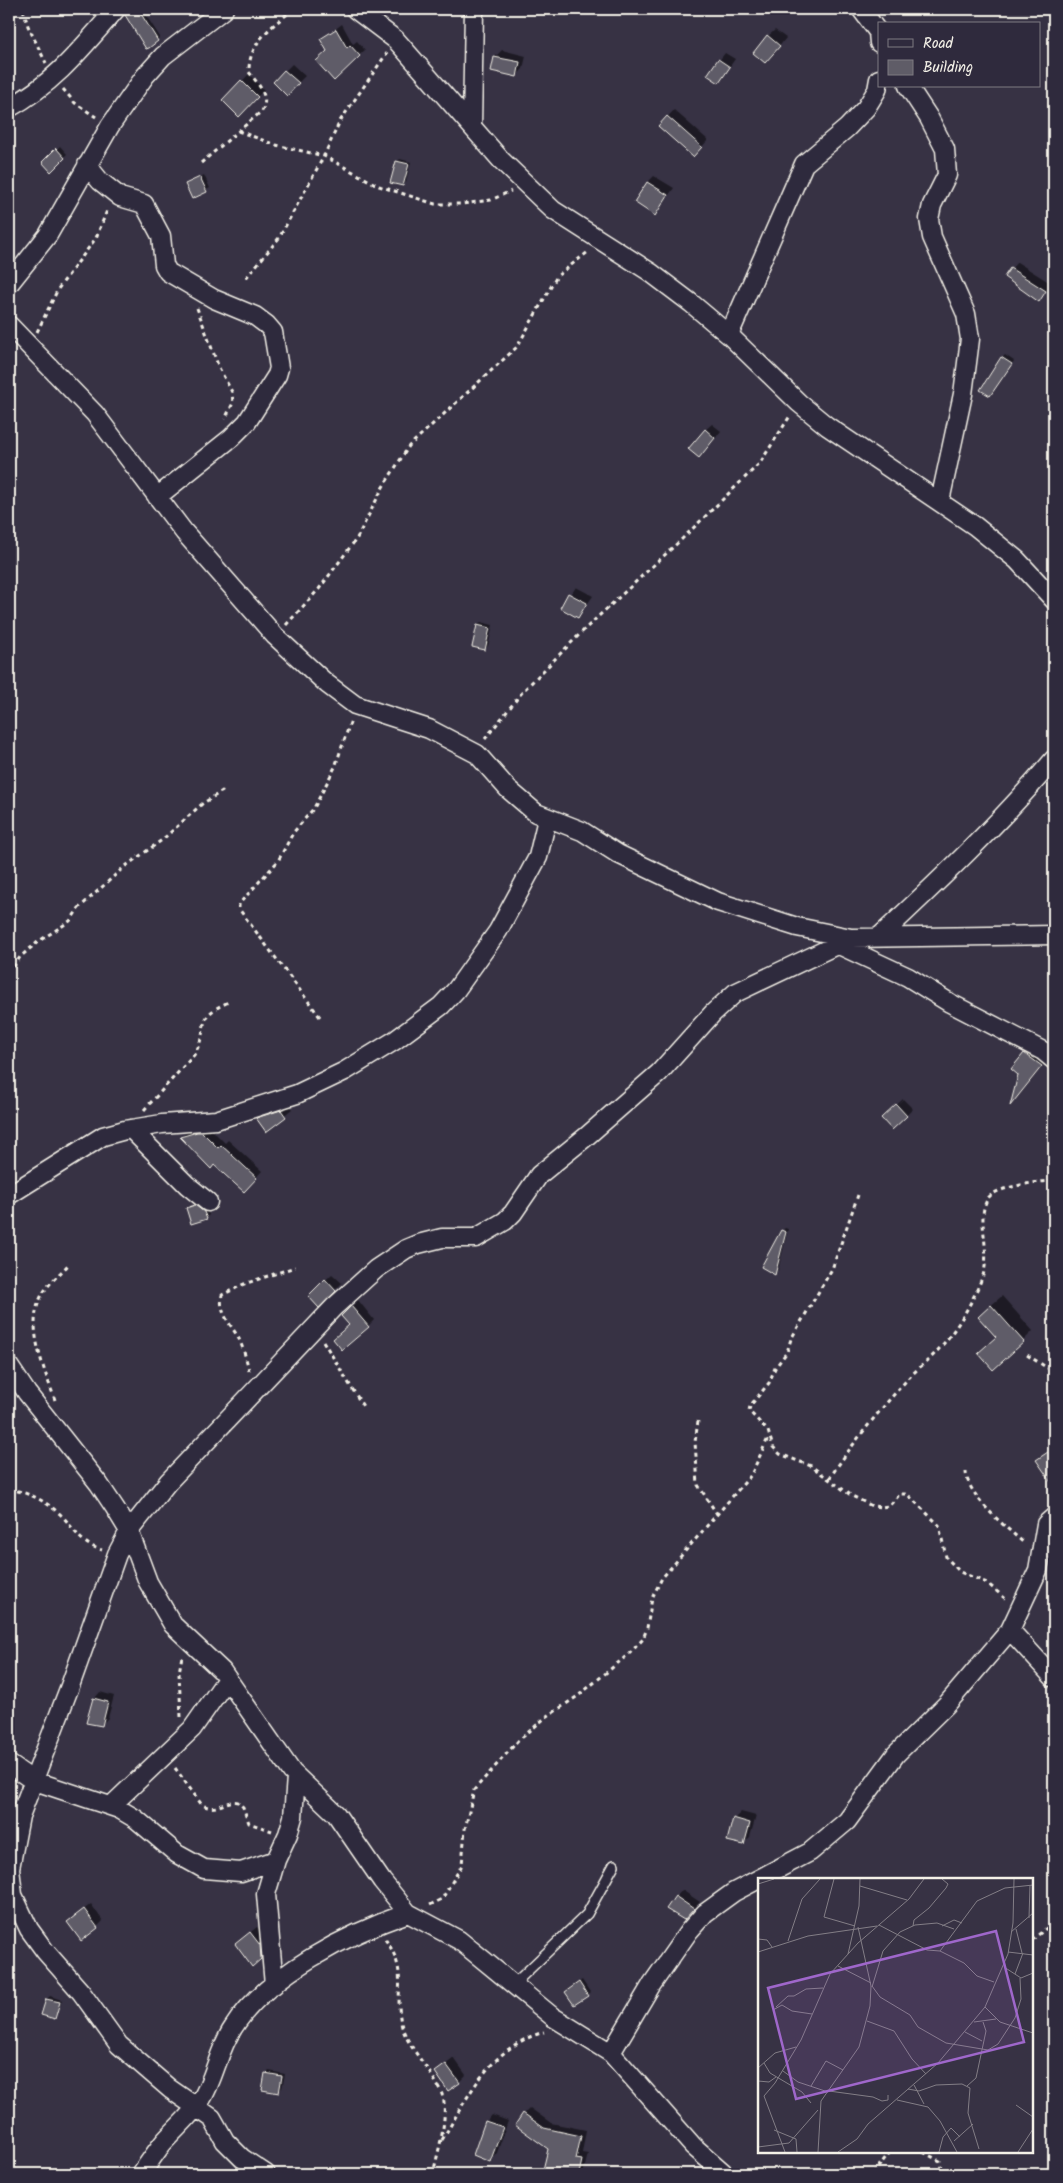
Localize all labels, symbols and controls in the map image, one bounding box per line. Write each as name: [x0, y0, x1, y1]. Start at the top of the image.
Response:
legend: [878, 22, 1040, 88]
text: Road: [923, 32, 954, 56]
text: Building: [923, 56, 973, 80]
inset map: [758, 1878, 1033, 2153]

